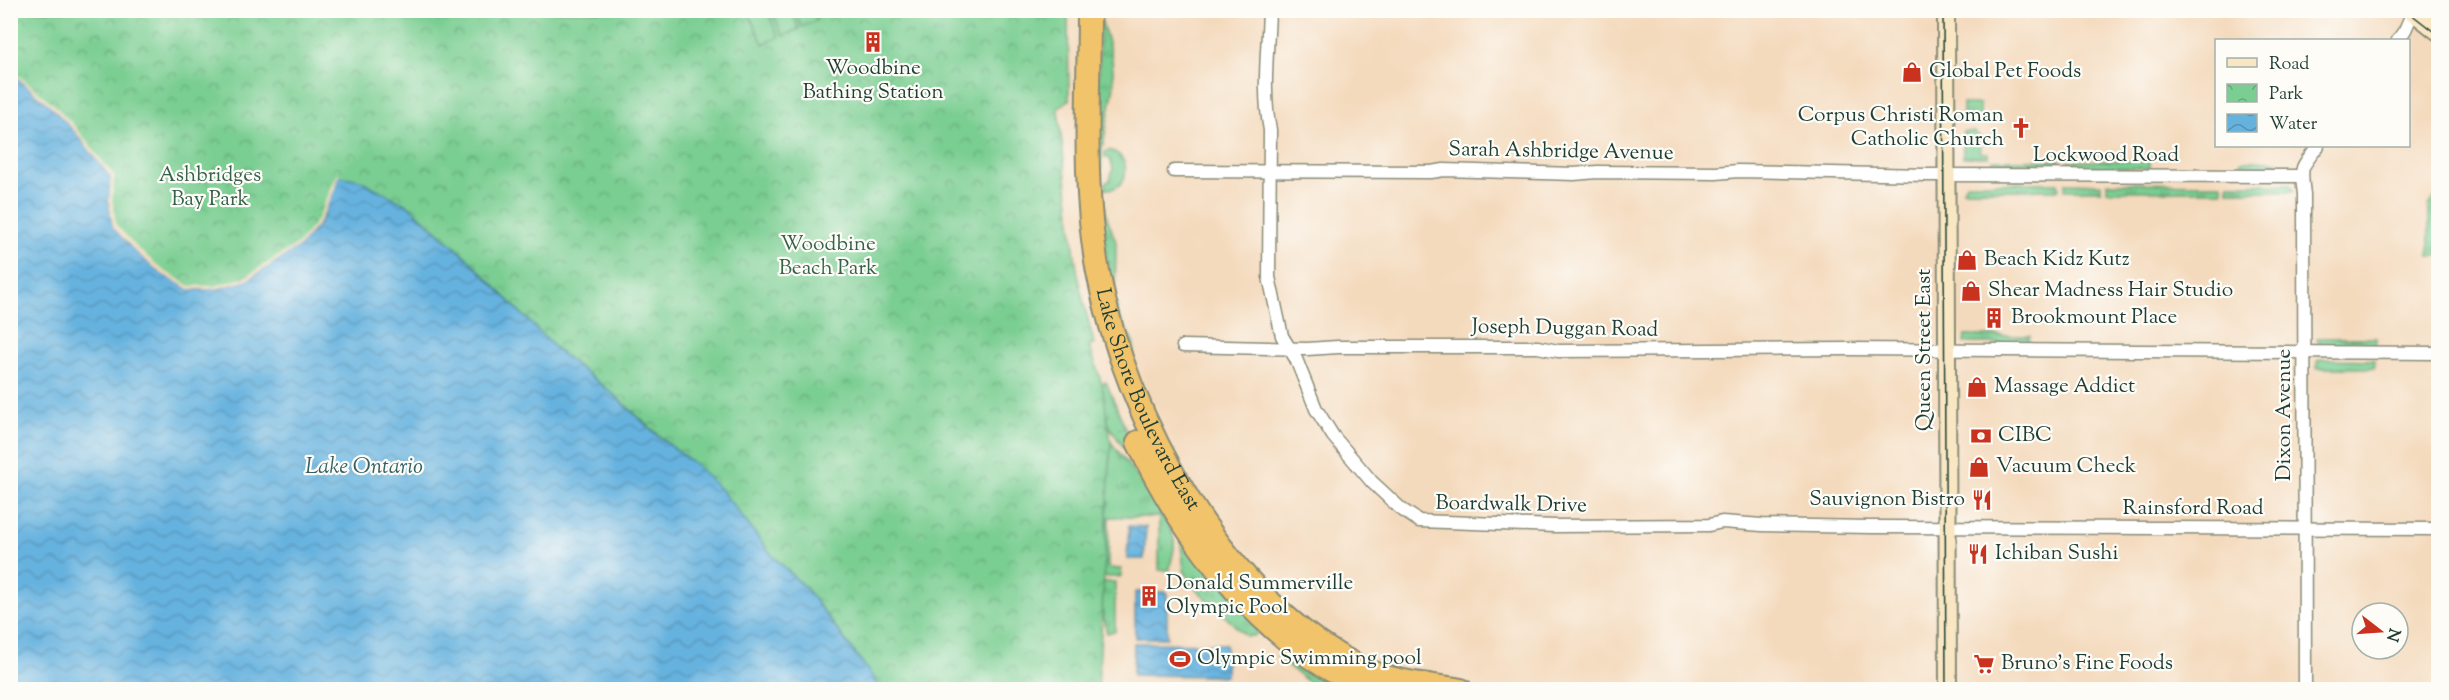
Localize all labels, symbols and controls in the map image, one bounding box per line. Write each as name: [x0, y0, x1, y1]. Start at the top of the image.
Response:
building icon: Woodbine Bathing Station: [861, 30, 885, 54]
legend: [2215, 39, 2410, 147]
text: Road: [2269, 52, 2309, 78]
place label: Woodbine Bathing Station: [802, 54, 944, 108]
place label: Global Pet Foods: [1929, 57, 2081, 87]
shop icon: Global Pet Foods: [1900, 60, 1924, 84]
text: Park: [2269, 82, 2304, 108]
place label: Corpus Christi Roman Catholic Church: [1798, 101, 2004, 155]
text: Water: [2269, 112, 2318, 138]
church icon: Corpus Christi Roman Catholic Church: [2009, 116, 2033, 140]
street label: Sarah Ashbridge Avenue: [1448, 135, 1674, 169]
street label: Lockwood Road: [2033, 141, 2179, 171]
park label: Ashbridges Bay Park: [159, 161, 261, 215]
park label: Woodbine Beach Park: [779, 230, 878, 284]
place label: Beach Kidz Kutz: [1984, 245, 2130, 275]
shop icon: Beach Kidz Kutz: [1955, 248, 1979, 272]
street label: Queen Street East: [1910, 269, 1940, 431]
place label: Shear Madness Hair Studio: [1988, 276, 2233, 306]
shop icon: Shear Madness Hair Studio: [1959, 279, 1983, 303]
street label: Lake Shore Boulevard East: [1087, 285, 1207, 517]
place label: Brookmount Place: [2011, 303, 2177, 333]
building icon: Brookmount Place: [1982, 306, 2006, 330]
street label: Joseph Duggan Road: [1470, 312, 1659, 346]
street label: Dixon Avenue: [2270, 349, 2300, 481]
place label: Massage Addict: [1994, 372, 2135, 402]
shop icon: Massage Addict: [1965, 375, 1989, 399]
place label: CIBC: [1998, 421, 2052, 451]
bank icon: CIBC: [1969, 424, 1993, 448]
water label: Lake Ontario: [305, 452, 423, 484]
place label: Vacuum Check: [1996, 452, 2137, 482]
shop icon: Vacuum Check: [1967, 455, 1991, 479]
place label: Sauvignon Bistro: [1809, 485, 1965, 515]
restaurant icon: Sauvignon Bistro: [1970, 488, 1994, 512]
street label: Boardwalk Drive: [1435, 489, 1587, 521]
street label: Rainsford Road: [2122, 494, 2264, 524]
place label: Ichiban Sushi: [1995, 539, 2119, 569]
restaurant icon: Ichiban Sushi: [1966, 542, 1990, 566]
place label: Donald Summerville Olympic Pool: [1166, 569, 1353, 623]
building icon: Donald Summerville Olympic Pool: [1137, 584, 1161, 608]
north arrow: [2350, 601, 2410, 661]
text: N: [2379, 625, 2405, 644]
place label: Olympic Swimming pool: [1197, 644, 1422, 674]
sports icon: Olympic Swimming pool: [1168, 647, 1192, 671]
place label: Bruno’s Fine Foods: [2001, 649, 2173, 679]
supermarket icon: Bruno’s Fine Foods: [1972, 652, 1996, 676]

